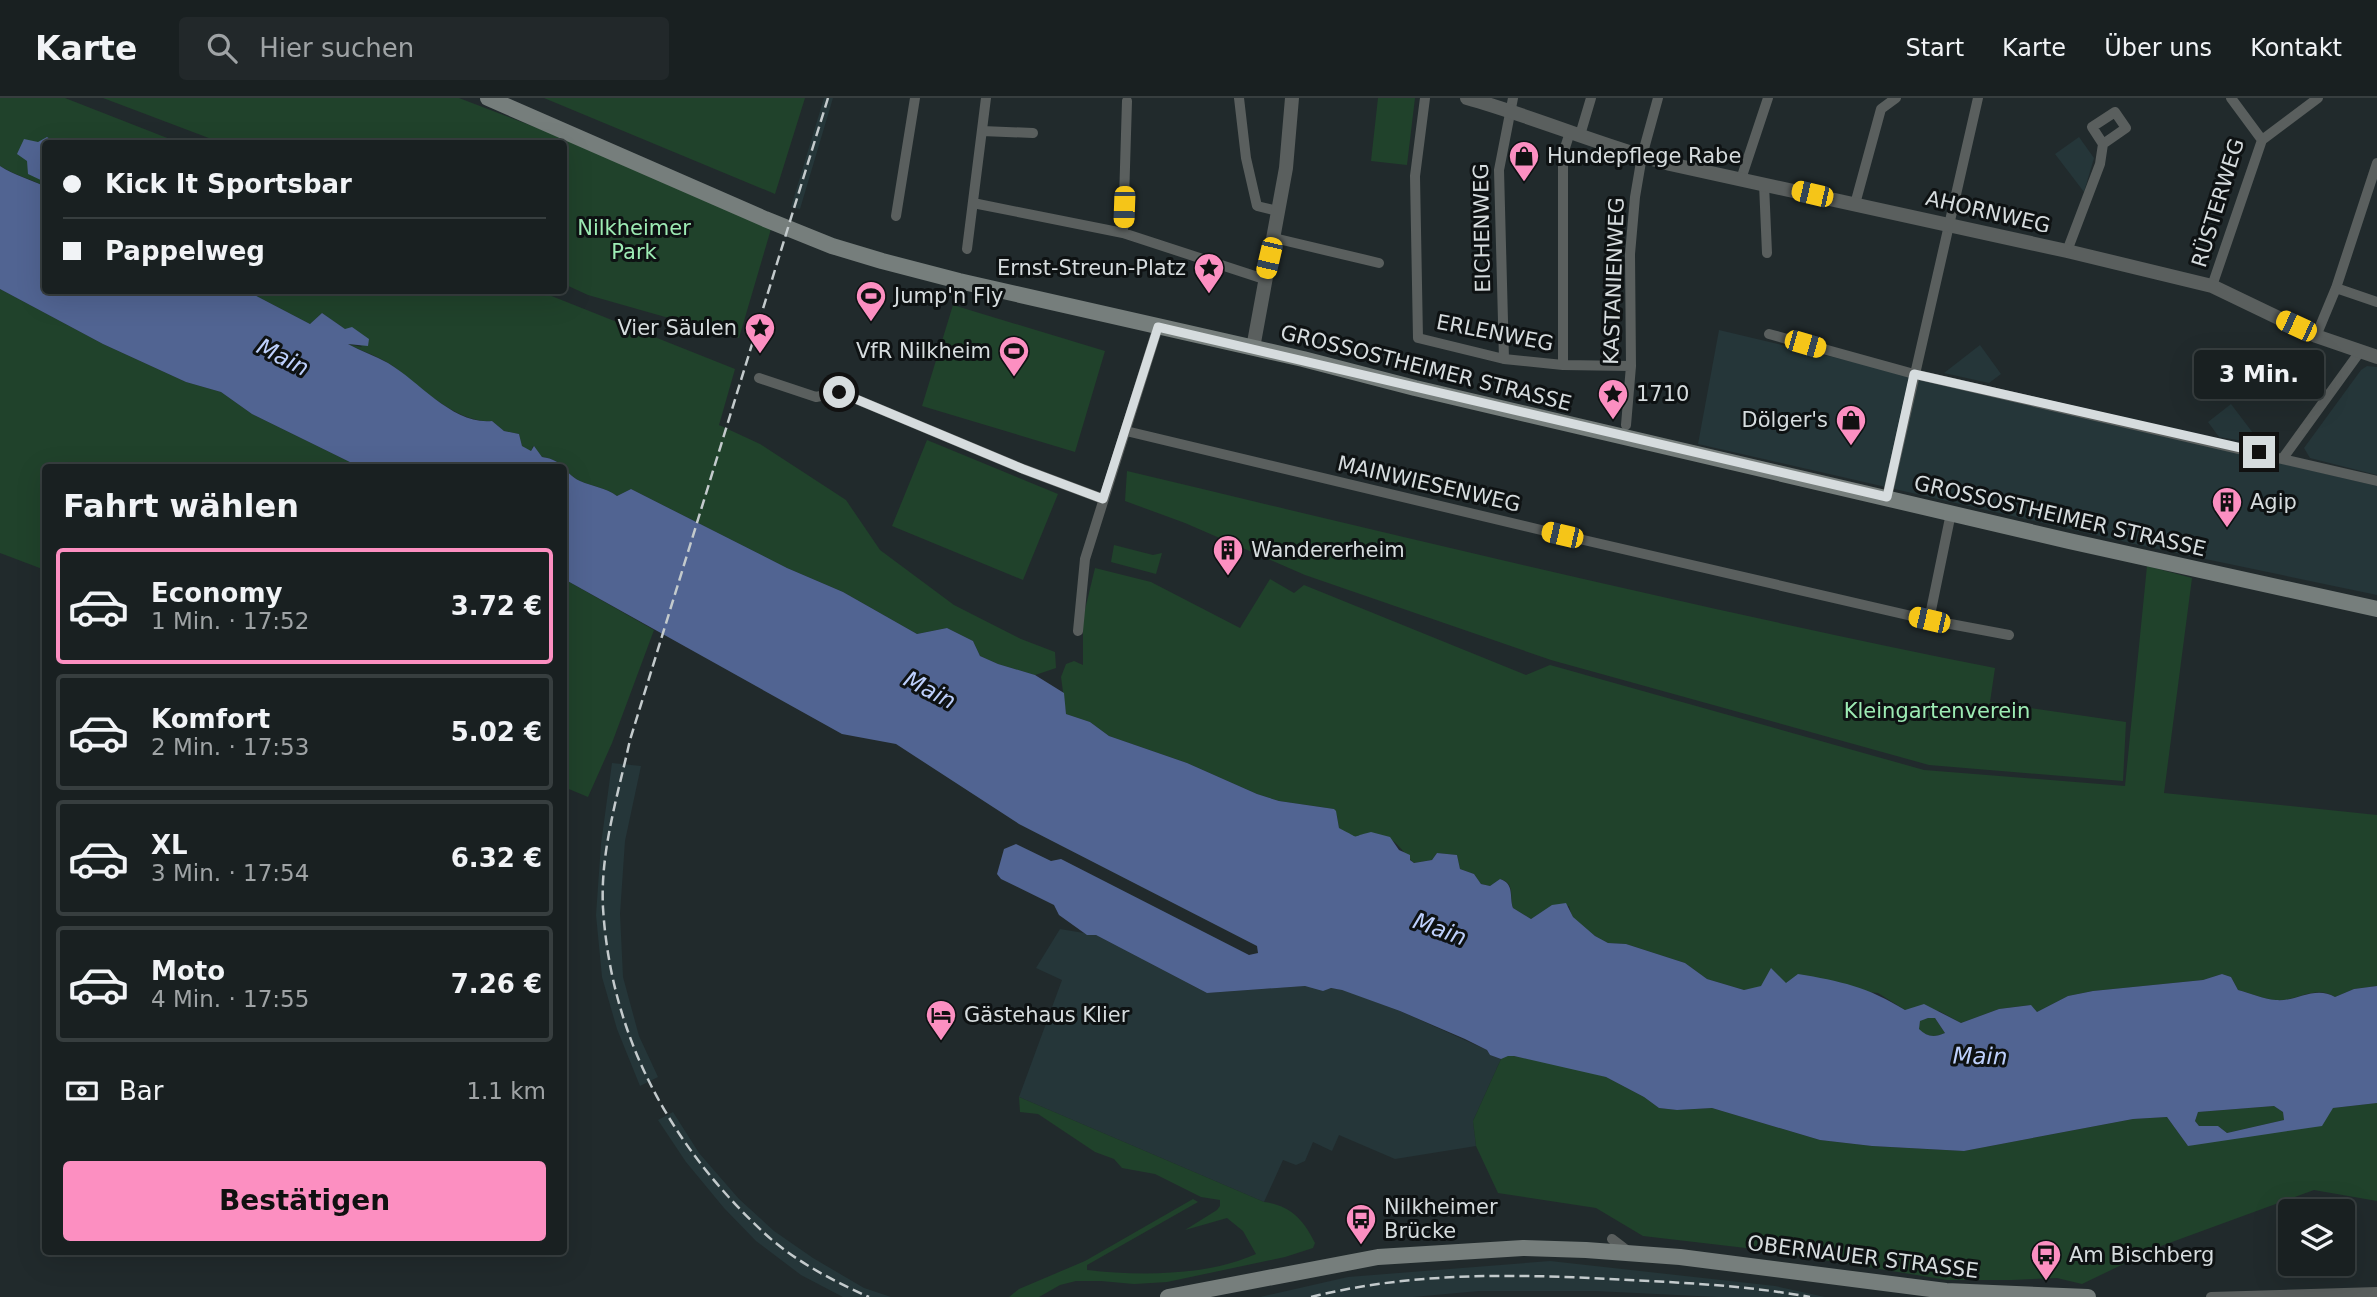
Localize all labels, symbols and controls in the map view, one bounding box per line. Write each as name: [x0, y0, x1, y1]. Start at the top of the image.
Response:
search box: [179, 17, 669, 80]
text: Karte: [35, 29, 137, 68]
icon: search: [203, 29, 241, 67]
text: Hier suchen: [259, 33, 414, 63]
text: Start: [1905, 34, 1964, 62]
text: Karte: [2002, 34, 2066, 62]
text: Über uns: [2104, 34, 2212, 62]
text: Kontakt: [2250, 34, 2342, 62]
street label: RÜSTERWEG: [2186, 135, 2249, 270]
shop icon: Hundepflege Rabe: [1507, 139, 1541, 183]
place label: Hundepflege Rabe: [1547, 144, 1741, 168]
street label: EICHENWEG: [1469, 163, 1495, 293]
text: Kick It Sportsbar: [105, 169, 352, 199]
car: [1790, 179, 1835, 209]
car: [1113, 186, 1136, 228]
street label: AHORNWEG: [1923, 186, 2053, 238]
street label: KASTANIENWEG: [1599, 197, 1629, 365]
park label: Nilkheimer Park: [577, 216, 691, 264]
car: [1255, 235, 1284, 281]
text: Pappelweg: [105, 236, 265, 266]
place icon: Ernst-Streun-Platz: [1192, 251, 1226, 295]
place label: Ernst-Streun-Platz: [997, 256, 1186, 280]
sports icon: Jump'n Fly: [854, 279, 888, 323]
place label: Jump'n Fly: [892, 284, 1003, 308]
car: [2273, 308, 2320, 344]
street label: ERLENWEG: [1434, 310, 1556, 356]
place icon: Vier Säulen: [743, 311, 777, 355]
place label: Vier Säulen: [617, 316, 737, 340]
street label: GROSSOSTHEIMER STRASSE: [1278, 320, 1574, 416]
car: [1782, 328, 1829, 360]
water label: Main: [253, 333, 313, 381]
sports icon: VfR Nilkheim: [997, 334, 1031, 378]
place label: VfR Nilkheim: [856, 339, 991, 363]
callout: 3 Min.: [2194, 350, 2324, 400]
text: 3 Min.: [2219, 361, 2299, 387]
route start: [823, 376, 855, 408]
place icon: 1710: [1596, 377, 1630, 421]
place label: 1710: [1636, 382, 1689, 406]
shop icon: Dölger's: [1834, 403, 1868, 447]
place label: Dölger's: [1742, 408, 1828, 432]
route end: [2243, 436, 2275, 468]
street label: MAINWIESENWEG: [1335, 451, 1523, 517]
street label: GROSSOSTHEIMER STRASSE: [1912, 471, 2208, 561]
building icon: Agip: [2210, 485, 2244, 529]
text: Fahrt wählen: [63, 487, 299, 525]
place label: Agip: [2250, 490, 2297, 514]
car: [1540, 520, 1585, 550]
building icon: Wandererheim: [1211, 533, 1245, 577]
place label: Wandererheim: [1251, 538, 1405, 562]
icon: car: [67, 575, 130, 638]
text: Economy: [151, 578, 282, 608]
text: 3.72 €: [451, 591, 542, 621]
car: [1907, 605, 1952, 635]
text: 1 Min. · 17:52: [151, 608, 309, 634]
water label: Main: [900, 666, 960, 714]
park label: Kleingartenverein: [1844, 699, 2030, 723]
icon: car: [67, 701, 130, 764]
text: Komfort: [151, 704, 270, 734]
text: 5.02 €: [451, 717, 542, 747]
text: 2 Min. · 17:53: [151, 734, 309, 760]
icon: car: [67, 827, 130, 890]
text: XL: [151, 830, 188, 860]
text: 6.32 €: [451, 843, 542, 873]
text: 3 Min. · 17:54: [151, 860, 309, 886]
water label: Main: [1410, 907, 1470, 951]
icon: car: [67, 953, 130, 1016]
text: Moto: [151, 956, 225, 986]
text: 7.26 €: [451, 969, 542, 999]
text: 4 Min. · 17:55: [151, 986, 309, 1012]
hotel icon: Gästehaus Klier: [924, 998, 958, 1042]
place label: Gästehaus Klier: [964, 1003, 1130, 1027]
water label: Main: [1952, 1043, 2008, 1069]
icon: cash: [63, 1072, 101, 1110]
text: Bar: [119, 1076, 163, 1106]
text: 1.1 km: [466, 1078, 546, 1104]
button: Bestätigen: [63, 1161, 546, 1241]
place label: Nilkheimer Brücke: [1384, 1195, 1498, 1243]
map controls: [2278, 1199, 2355, 1276]
button: layers: [2278, 1199, 2355, 1276]
bus stop icon: Nilkheimer Brücke: [1344, 1202, 1378, 1246]
street label: OBERNAUER STRASSE: [1746, 1231, 1980, 1283]
bus stop icon: Am Bischberg: [2029, 1238, 2063, 1282]
place label: Am Bischberg: [2069, 1243, 2214, 1267]

